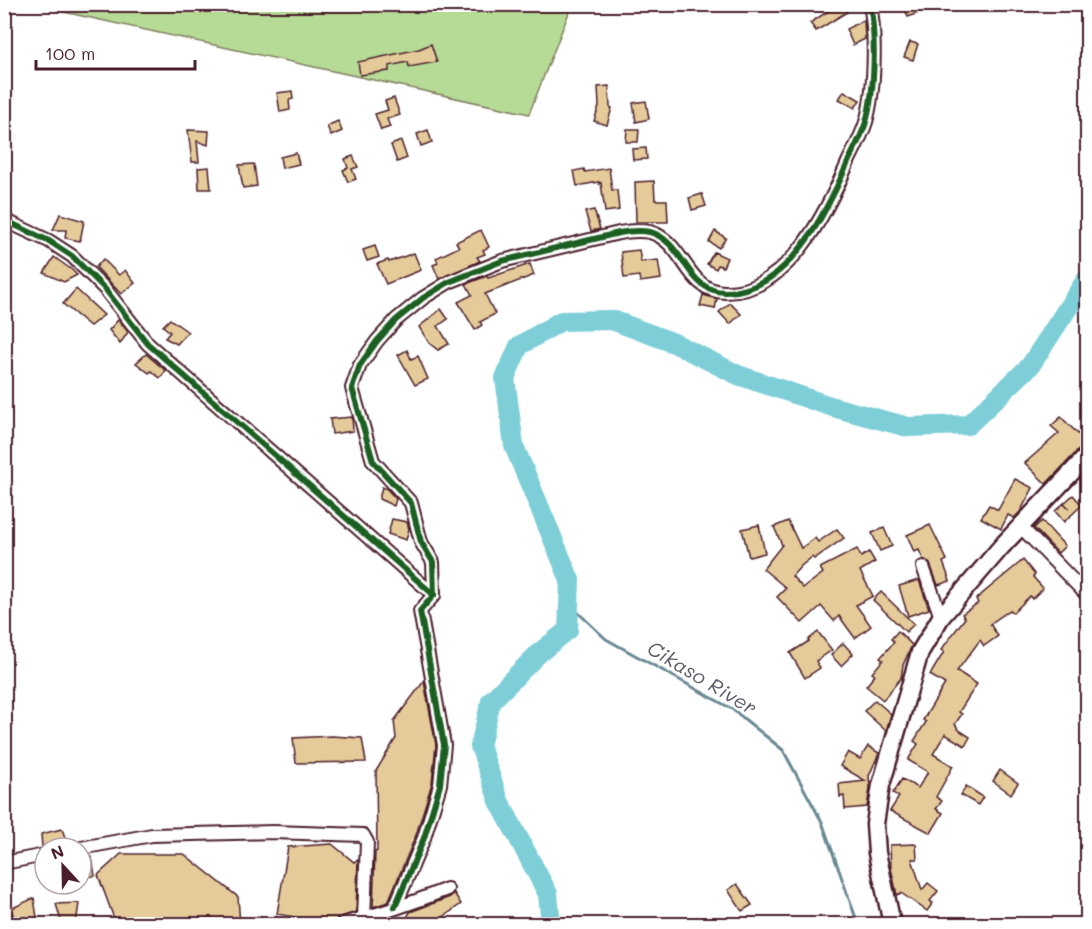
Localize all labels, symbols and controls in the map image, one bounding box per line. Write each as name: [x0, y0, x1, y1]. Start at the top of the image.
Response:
scale bar: [36, 33, 195, 71]
text: 100 m: [45, 41, 95, 65]
water label: Cikaso River: [643, 634, 762, 720]
north arrow: [33, 836, 93, 896]
text: N: [48, 840, 67, 864]

